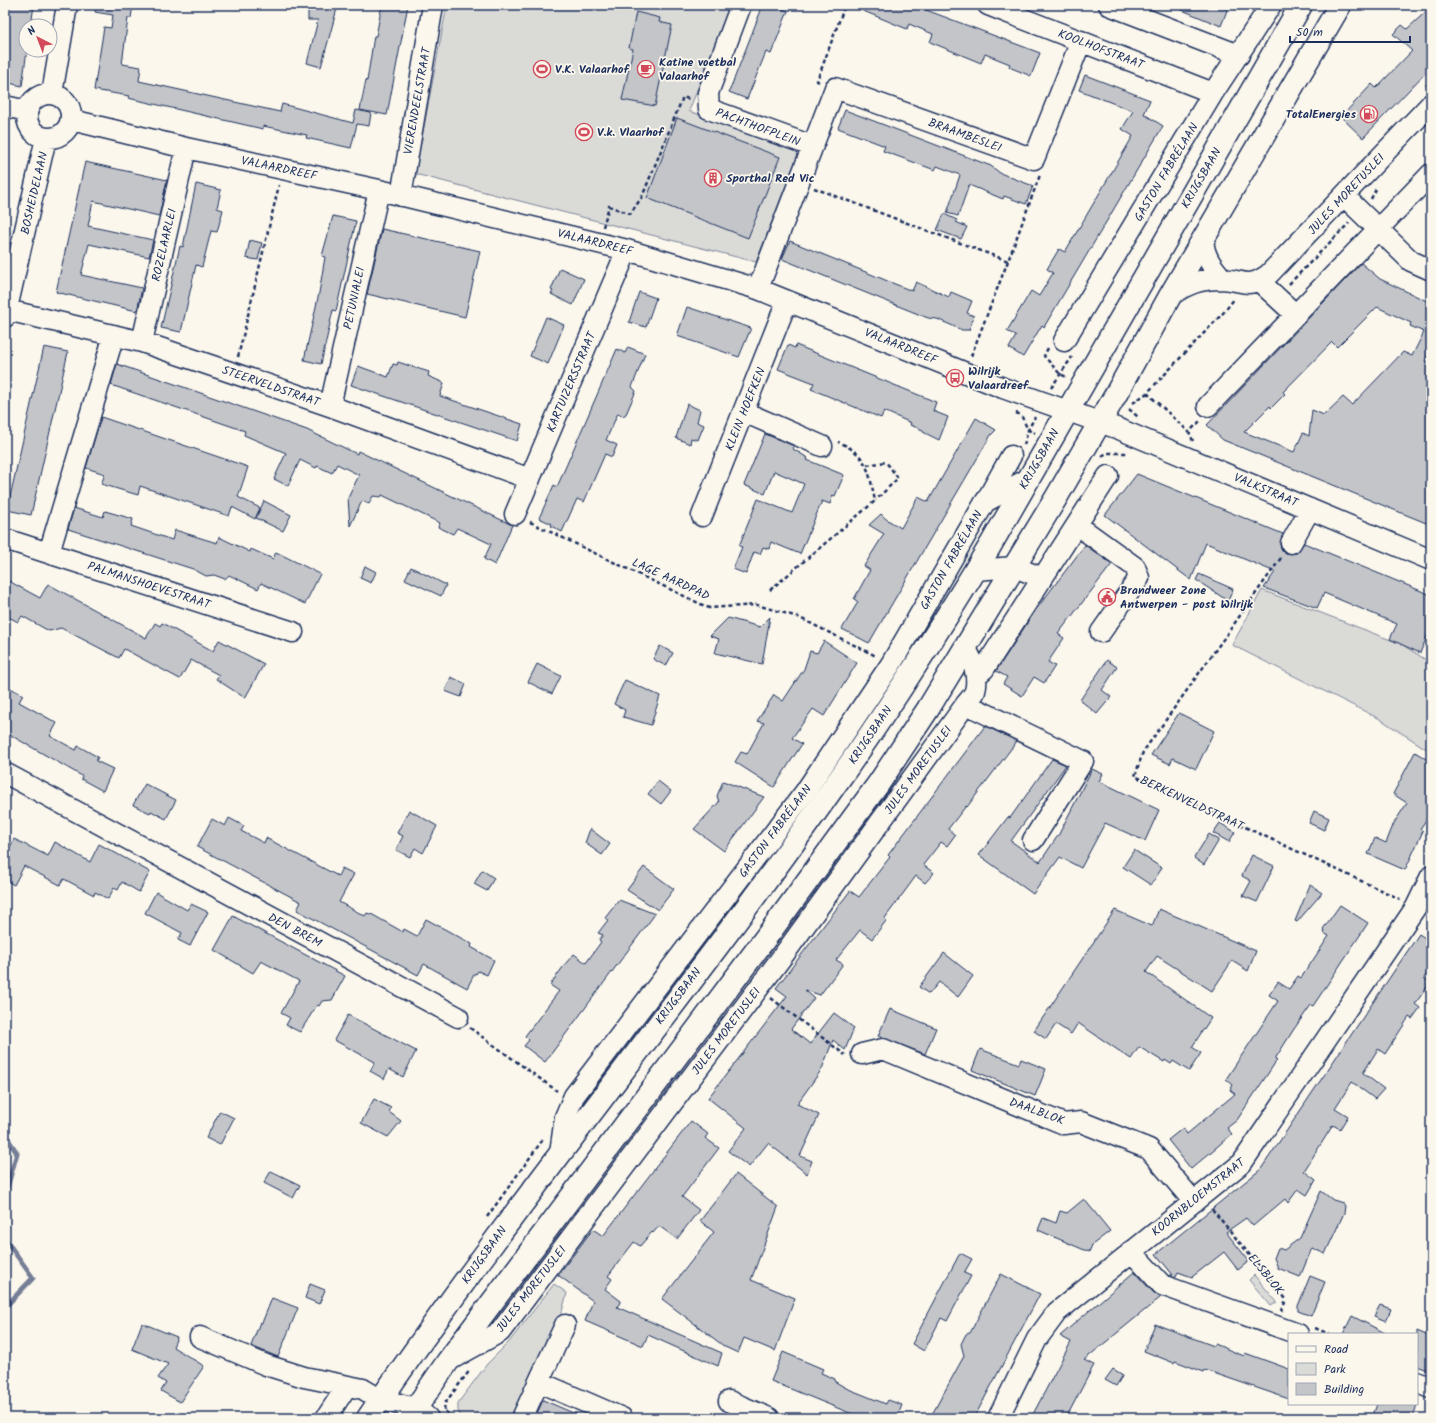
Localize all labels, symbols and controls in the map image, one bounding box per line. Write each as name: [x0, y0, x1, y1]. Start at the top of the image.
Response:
north arrow: [18, 18, 58, 58]
scale bar: [1290, 18, 1410, 44]
text: N: [23, 22, 41, 40]
text: 50 m: [1296, 23, 1323, 42]
street label: KOOLHOFSTRAAT: [1055, 24, 1148, 75]
street label: VIERENDEELSTRAAT: [399, 44, 437, 156]
place label: Katine voetbal Valaarhof: [659, 53, 737, 86]
sports icon: V.K. Valaarhof: [532, 59, 552, 79]
cafe icon: Katine voetbal Valaarhof: [636, 59, 656, 79]
place label: V.K. Valaarhof: [555, 60, 630, 79]
street label: PACHTHOFPLEIN: [713, 103, 803, 152]
fuel station icon: TotalEnergies: [1359, 104, 1379, 124]
place label: TotalEnergies: [1285, 105, 1356, 124]
street label: BRAAMBESLEI: [925, 113, 1005, 158]
street label: GASTON FABRÉLAAN: [1129, 119, 1203, 225]
sports icon: V.k. Vlaarhof: [574, 122, 594, 142]
place label: V.k. Vlaarhof: [597, 123, 665, 142]
street label: KRIJGSBAAN: [1176, 144, 1227, 212]
street label: JULES MORETUSLEI: [1303, 149, 1390, 239]
street label: BOSHEIDELAAN: [16, 150, 53, 236]
street label: VALAARDREEF: [239, 151, 320, 186]
building icon: Sporthal Red Vic: [703, 168, 723, 188]
place label: Sporthal Red Vic: [726, 169, 815, 188]
street label: ROZELAARLEI: [147, 207, 182, 283]
street label: VALAARDREEF: [555, 224, 636, 261]
street label: PETUNIALEI: [339, 265, 370, 331]
street label: VALAARDREEF: [862, 323, 942, 370]
street label: KARTUIZERSSTRAAT: [542, 328, 602, 435]
street label: STEERVELDSTRAAT: [219, 361, 324, 413]
place label: Wilrijk Valaardreef: [968, 362, 1030, 395]
street label: KLEIN HOEFKEN: [720, 365, 771, 454]
bus stop icon: Wilrijk Valaardreef: [945, 368, 965, 388]
street label: KRIJGSBAAN: [1014, 425, 1065, 493]
street label: VALKSTRAAT: [1231, 468, 1302, 513]
street label: GASTON FABRÉLAAN: [915, 507, 988, 614]
street label: LAGE AARDPAD: [629, 553, 713, 606]
street label: PALMANSHOEVESTRAAT: [85, 557, 214, 615]
place label: Brandweer Zone Antwerpen - post Wilrijk: [1120, 581, 1254, 614]
public building icon: Brandweer Zone Antwerpen - post Wilrijk: [1097, 587, 1117, 607]
street label: KRIJGSBAAN: [844, 702, 897, 769]
street label: JULES MORETUSLEI: [880, 722, 957, 819]
street label: BERKENVELDSTRAAT: [1137, 771, 1248, 836]
street label: GASTON FABRÉLAAN: [734, 781, 817, 882]
street label: DEN BREM: [264, 908, 326, 953]
street label: KRIJGSBAAN: [650, 964, 706, 1029]
street label: JULES MORETUSLEI: [687, 983, 766, 1079]
street label: DAALBLOK: [1007, 1093, 1068, 1131]
street label: KOORNBLOEMSTRAAT: [1147, 1153, 1251, 1241]
street label: KRIJGSBAAN: [457, 1222, 512, 1288]
street label: JULES MORETUSLEI: [491, 1242, 572, 1337]
street label: ELSBLOK: [1243, 1249, 1289, 1300]
legend: [1288, 1333, 1418, 1405]
text: Road: [1324, 1340, 1349, 1359]
text: Park: [1324, 1360, 1346, 1379]
text: Building: [1324, 1380, 1364, 1399]

